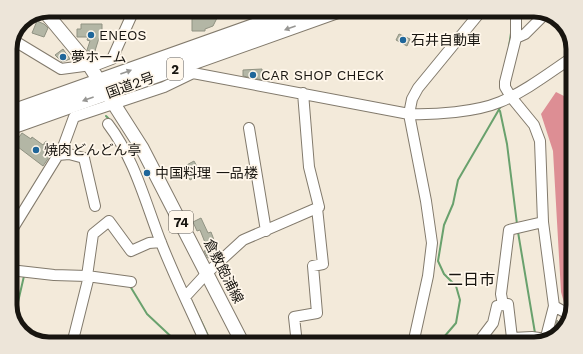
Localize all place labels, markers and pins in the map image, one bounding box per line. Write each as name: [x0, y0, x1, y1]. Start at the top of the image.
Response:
place label: ENEOS: [99, 27, 146, 43]
marker: ENEOS: [86, 30, 96, 40]
place label: 石井自動車: [411, 32, 481, 48]
marker: 石井自動車: [398, 35, 408, 45]
place label: 夢ホーム: [71, 49, 127, 65]
marker: 夢ホーム: [58, 52, 68, 62]
place label: CAR SHOP CHECK: [261, 67, 384, 83]
marker: CAR SHOP CHECK: [248, 70, 258, 80]
place label: 焼肉どんどん亭: [44, 142, 142, 158]
marker: 焼肉どんどん亭: [31, 145, 41, 155]
place label: 中国料理 一品楼: [155, 165, 259, 181]
marker: 中国料理 一品楼: [142, 168, 152, 178]

